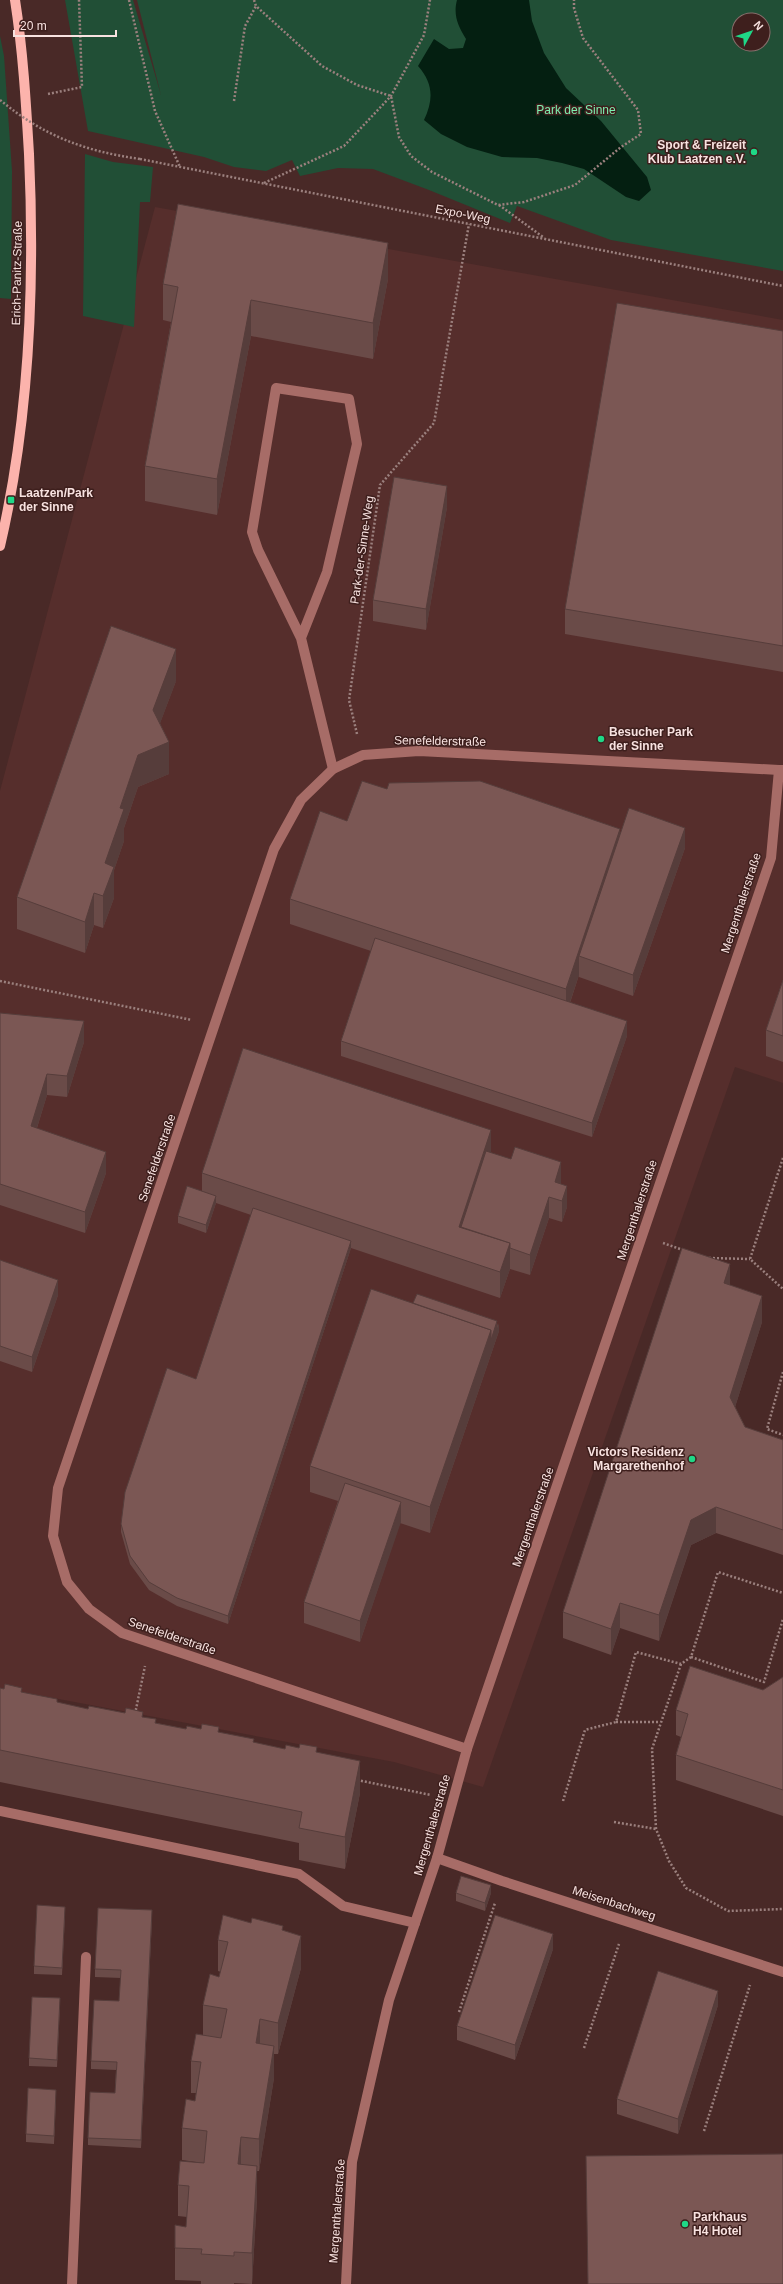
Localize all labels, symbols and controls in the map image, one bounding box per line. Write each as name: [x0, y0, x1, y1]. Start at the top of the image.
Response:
scale bar: [14, 12, 116, 38]
north arrow: [731, 12, 771, 52]
text: 20 m: [20, 19, 47, 33]
text: N: [752, 19, 766, 33]
park label: Park der Sinne: [536, 103, 616, 117]
place label: Sport & Freizeit Klub Laatzen e.V.: [648, 138, 746, 166]
marker: Sport & Freizeit Klub Laatzen e.V.: [749, 147, 759, 157]
street label: Expo-Weg: [434, 202, 492, 226]
street label: Erich-Panitz-Straße: [9, 220, 25, 325]
place label: Laatzen/Park der Sinne: [19, 486, 93, 514]
marker: Laatzen/Park der Sinne: [6, 495, 16, 505]
street label: Park-der-Sinne-Weg: [347, 495, 377, 605]
place label: Besucher Park der Sinne: [609, 725, 693, 753]
street label: Senefelderstraße: [394, 733, 486, 749]
marker: Besucher Park der Sinne: [596, 734, 606, 744]
street label: Mergenthalerstraße: [718, 851, 764, 955]
street label: Senefelderstraße: [135, 1112, 179, 1204]
street label: Mergenthalerstraße: [614, 1158, 660, 1262]
place label: Victors Residenz Margarethenhof: [588, 1445, 685, 1473]
marker: Victors Residenz Margarethenhof: [687, 1454, 697, 1464]
street label: Mergenthalerstraße: [509, 1465, 557, 1569]
street label: Senefelderstraße: [126, 1614, 218, 1658]
street label: Mergenthalerstraße: [411, 1772, 453, 1877]
street label: Meisenbachweg: [571, 1883, 657, 1923]
street label: Mergenthalerstraße: [326, 2158, 348, 2264]
place label: Parkhaus H4 Hotel: [693, 2210, 747, 2238]
marker: Parkhaus H4 Hotel: [680, 2219, 690, 2229]

